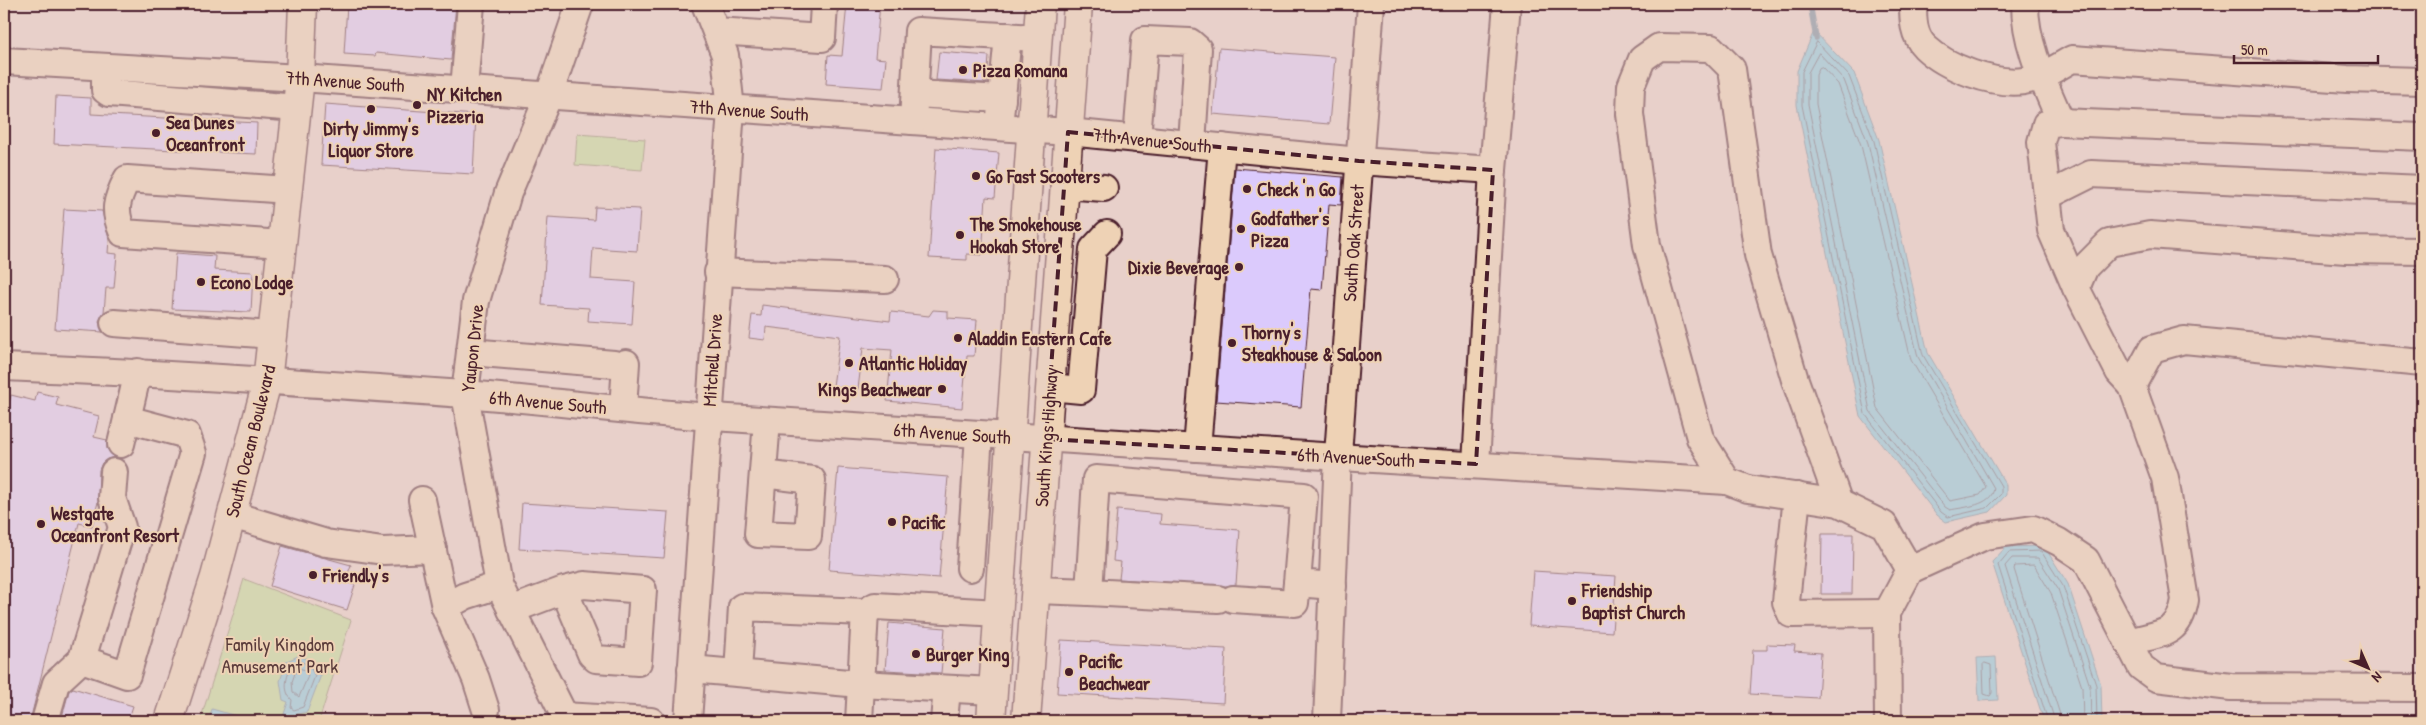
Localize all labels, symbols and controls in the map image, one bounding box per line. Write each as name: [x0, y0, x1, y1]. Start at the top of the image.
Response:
scale bar: [2234, 32, 2377, 64]
text: 50 m: [2241, 39, 2268, 60]
place label: Pizza Romana: [973, 57, 1068, 83]
street label: 7th Avenue South: [285, 64, 405, 98]
marker: Pizza Romana: [957, 64, 969, 76]
place label: NY Kitchen Pizzeria: [427, 81, 503, 129]
street label: 7th Avenue South: [689, 93, 809, 127]
marker: NY Kitchen Pizzeria: [411, 99, 423, 111]
marker: Dirty Jimmy's Liquor Store: [365, 103, 377, 115]
place label: Sea Dunes Oceanfront: [166, 109, 246, 157]
place label: Dirty Jimmy's Liquor Store: [323, 115, 419, 164]
street label: 7th Avenue South: [1091, 121, 1213, 159]
marker: Sea Dunes Oceanfront: [150, 127, 162, 139]
place label: Go Fast Scooters: [986, 163, 1101, 189]
marker: Go Fast Scooters: [970, 170, 982, 182]
place label: Check 'n Go: [1257, 176, 1336, 202]
marker: Check 'n Go: [1241, 183, 1253, 195]
street label: South Oak Street: [1336, 183, 1370, 302]
place label: Godfather's Pizza: [1251, 205, 1330, 253]
place label: The Smokehouse Hookah Store: [969, 211, 1082, 259]
marker: Godfather's Pizza: [1235, 223, 1247, 235]
marker: The Smokehouse Hookah Store: [954, 229, 966, 241]
place label: Dixie Beverage: [1128, 254, 1229, 281]
marker: Dixie Beverage: [1233, 261, 1245, 273]
place label: Econo Lodge: [211, 269, 294, 296]
marker: Econo Lodge: [195, 276, 207, 288]
street label: Yaupon Drive: [454, 302, 490, 393]
street label: Mitchell Drive: [696, 312, 728, 407]
place label: Thorny's Steakhouse & Saloon: [1241, 319, 1383, 367]
place label: Aladdin Eastern Cafe: [968, 325, 1112, 351]
marker: Aladdin Eastern Cafe: [952, 332, 964, 344]
marker: Thorny's Steakhouse & Saloon: [1226, 337, 1238, 349]
place label: Atlantic Holiday: [859, 350, 967, 377]
marker: Atlantic Holiday: [843, 357, 855, 369]
street label: South Ocean Boulevard: [219, 362, 282, 520]
street label: South Kings Highway: [1028, 366, 1064, 508]
place label: Kings Beachwear: [818, 376, 933, 403]
marker: Kings Beachwear: [936, 383, 948, 395]
street label: 6th Avenue South: [488, 384, 608, 420]
street label: 6th Avenue South: [892, 416, 1012, 450]
street label: 6th Avenue South: [1297, 441, 1415, 473]
place label: Westgate Oceanfront Resort: [51, 500, 180, 548]
place label: Pacific: [902, 509, 946, 535]
marker: Pacific: [886, 516, 898, 528]
marker: Westgate Oceanfront Resort: [35, 518, 47, 530]
place label: Friendly's: [322, 562, 389, 589]
marker: Friendly's: [307, 569, 319, 581]
place label: Friendship Baptist Church: [1581, 577, 1685, 626]
marker: Friendship Baptist Church: [1566, 595, 1578, 607]
park label: Family Kingdom Amusement Park: [222, 631, 338, 679]
place label: Burger King: [926, 641, 1010, 668]
north arrow: [2344, 642, 2394, 692]
marker: Burger King: [910, 648, 922, 660]
place label: Pacific Beachwear: [1079, 648, 1151, 696]
marker: Pacific Beachwear: [1063, 666, 1075, 678]
text: N: [2368, 668, 2387, 687]

